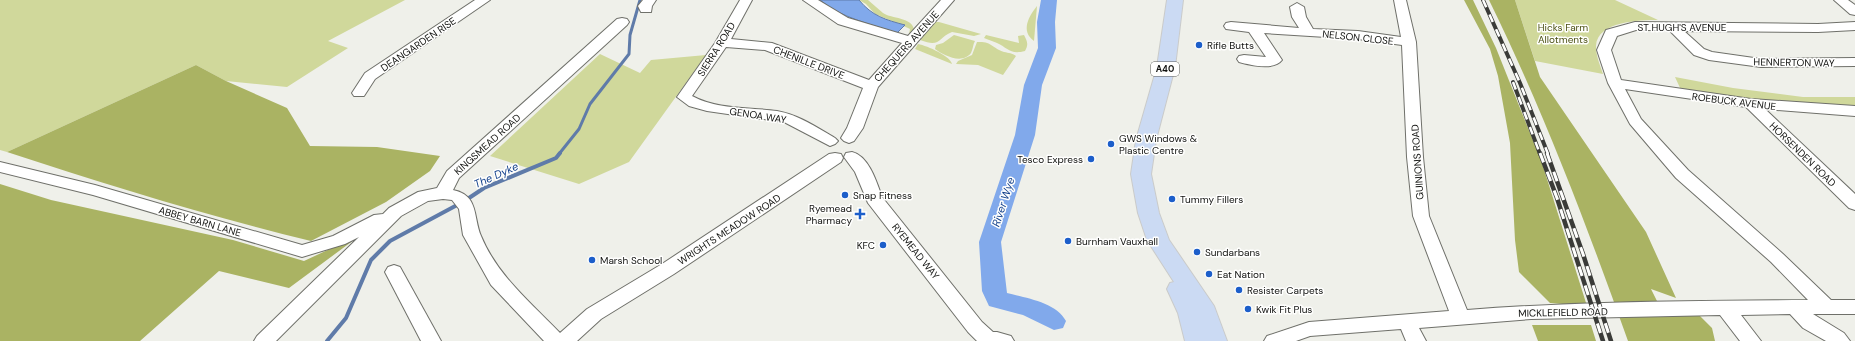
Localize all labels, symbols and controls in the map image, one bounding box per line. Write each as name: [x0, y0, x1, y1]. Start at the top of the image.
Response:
street label: CHEQUERS AVENUE: [871, 8, 942, 85]
street label: DEANGARDEN RISE: [378, 14, 459, 74]
street label: SIERRA ROAD: [695, 20, 738, 79]
park label: Hicks Farm Allotments: [1538, 21, 1588, 46]
street label: ST HUGH'S AVENUE: [1638, 21, 1727, 34]
street label: NELSON CLOSE: [1322, 27, 1395, 48]
place label: Rifle Butts: [1207, 39, 1254, 52]
marker: Rifle Butts: [1194, 40, 1204, 50]
street label: CHENILLE DRIVE: [771, 43, 847, 82]
street label: HENNERTON WAY: [1753, 55, 1835, 70]
road number: A40: [1151, 62, 1179, 76]
street label: ROEBUCK AVENUE: [1691, 90, 1777, 113]
street label: GENOA WAY: [729, 105, 787, 126]
street label: KINGSMEAD ROAD: [451, 111, 524, 178]
street label: HORSENDEN ROAD: [1767, 119, 1839, 190]
street label: GUINIONS ROAD: [1408, 124, 1427, 200]
place label: GWS Windows & Plastic Centre: [1119, 132, 1198, 157]
marker: GWS Windows & Plastic Centre: [1106, 139, 1116, 149]
place label: Tesco Express: [1017, 153, 1083, 166]
marker: Tesco Express: [1086, 154, 1096, 164]
water label: The Dyke: [472, 159, 520, 191]
water label: River Wye: [988, 175, 1018, 229]
place label: Snap Fitness: [853, 189, 912, 202]
marker: Snap Fitness: [840, 190, 850, 200]
street label: WRIGHTS MEADOW ROAD: [675, 191, 783, 268]
place label: Tummy Fillers: [1180, 193, 1243, 206]
marker: Tummy Fillers: [1167, 194, 1177, 204]
place label: Ryemead Pharmacy: [806, 202, 852, 227]
street label: ABBEY BARN LANE: [157, 203, 243, 240]
marker: Ryemead Pharmacy: [855, 209, 865, 219]
street label: RYEMEAD WAY: [889, 221, 942, 282]
place label: Burnham Vauxhall: [1076, 235, 1158, 248]
marker: Burnham Vauxhall: [1063, 236, 1073, 246]
place label: KFC: [857, 239, 875, 252]
marker: KFC: [878, 240, 888, 250]
place label: Sundarbans: [1205, 246, 1260, 259]
marker: Sundarbans: [1192, 247, 1202, 257]
place label: Marsh School: [600, 254, 662, 267]
marker: Marsh School: [587, 255, 597, 265]
place label: Eat Nation: [1217, 268, 1265, 281]
marker: Eat Nation: [1204, 269, 1214, 279]
place label: Resister Carpets: [1247, 284, 1323, 297]
marker: Resister Carpets: [1234, 285, 1244, 295]
place label: Kwik Fit Plus: [1256, 303, 1312, 316]
marker: Kwik Fit Plus: [1243, 304, 1253, 314]
street label: MICKLEFIELD ROAD: [1518, 305, 1608, 320]

